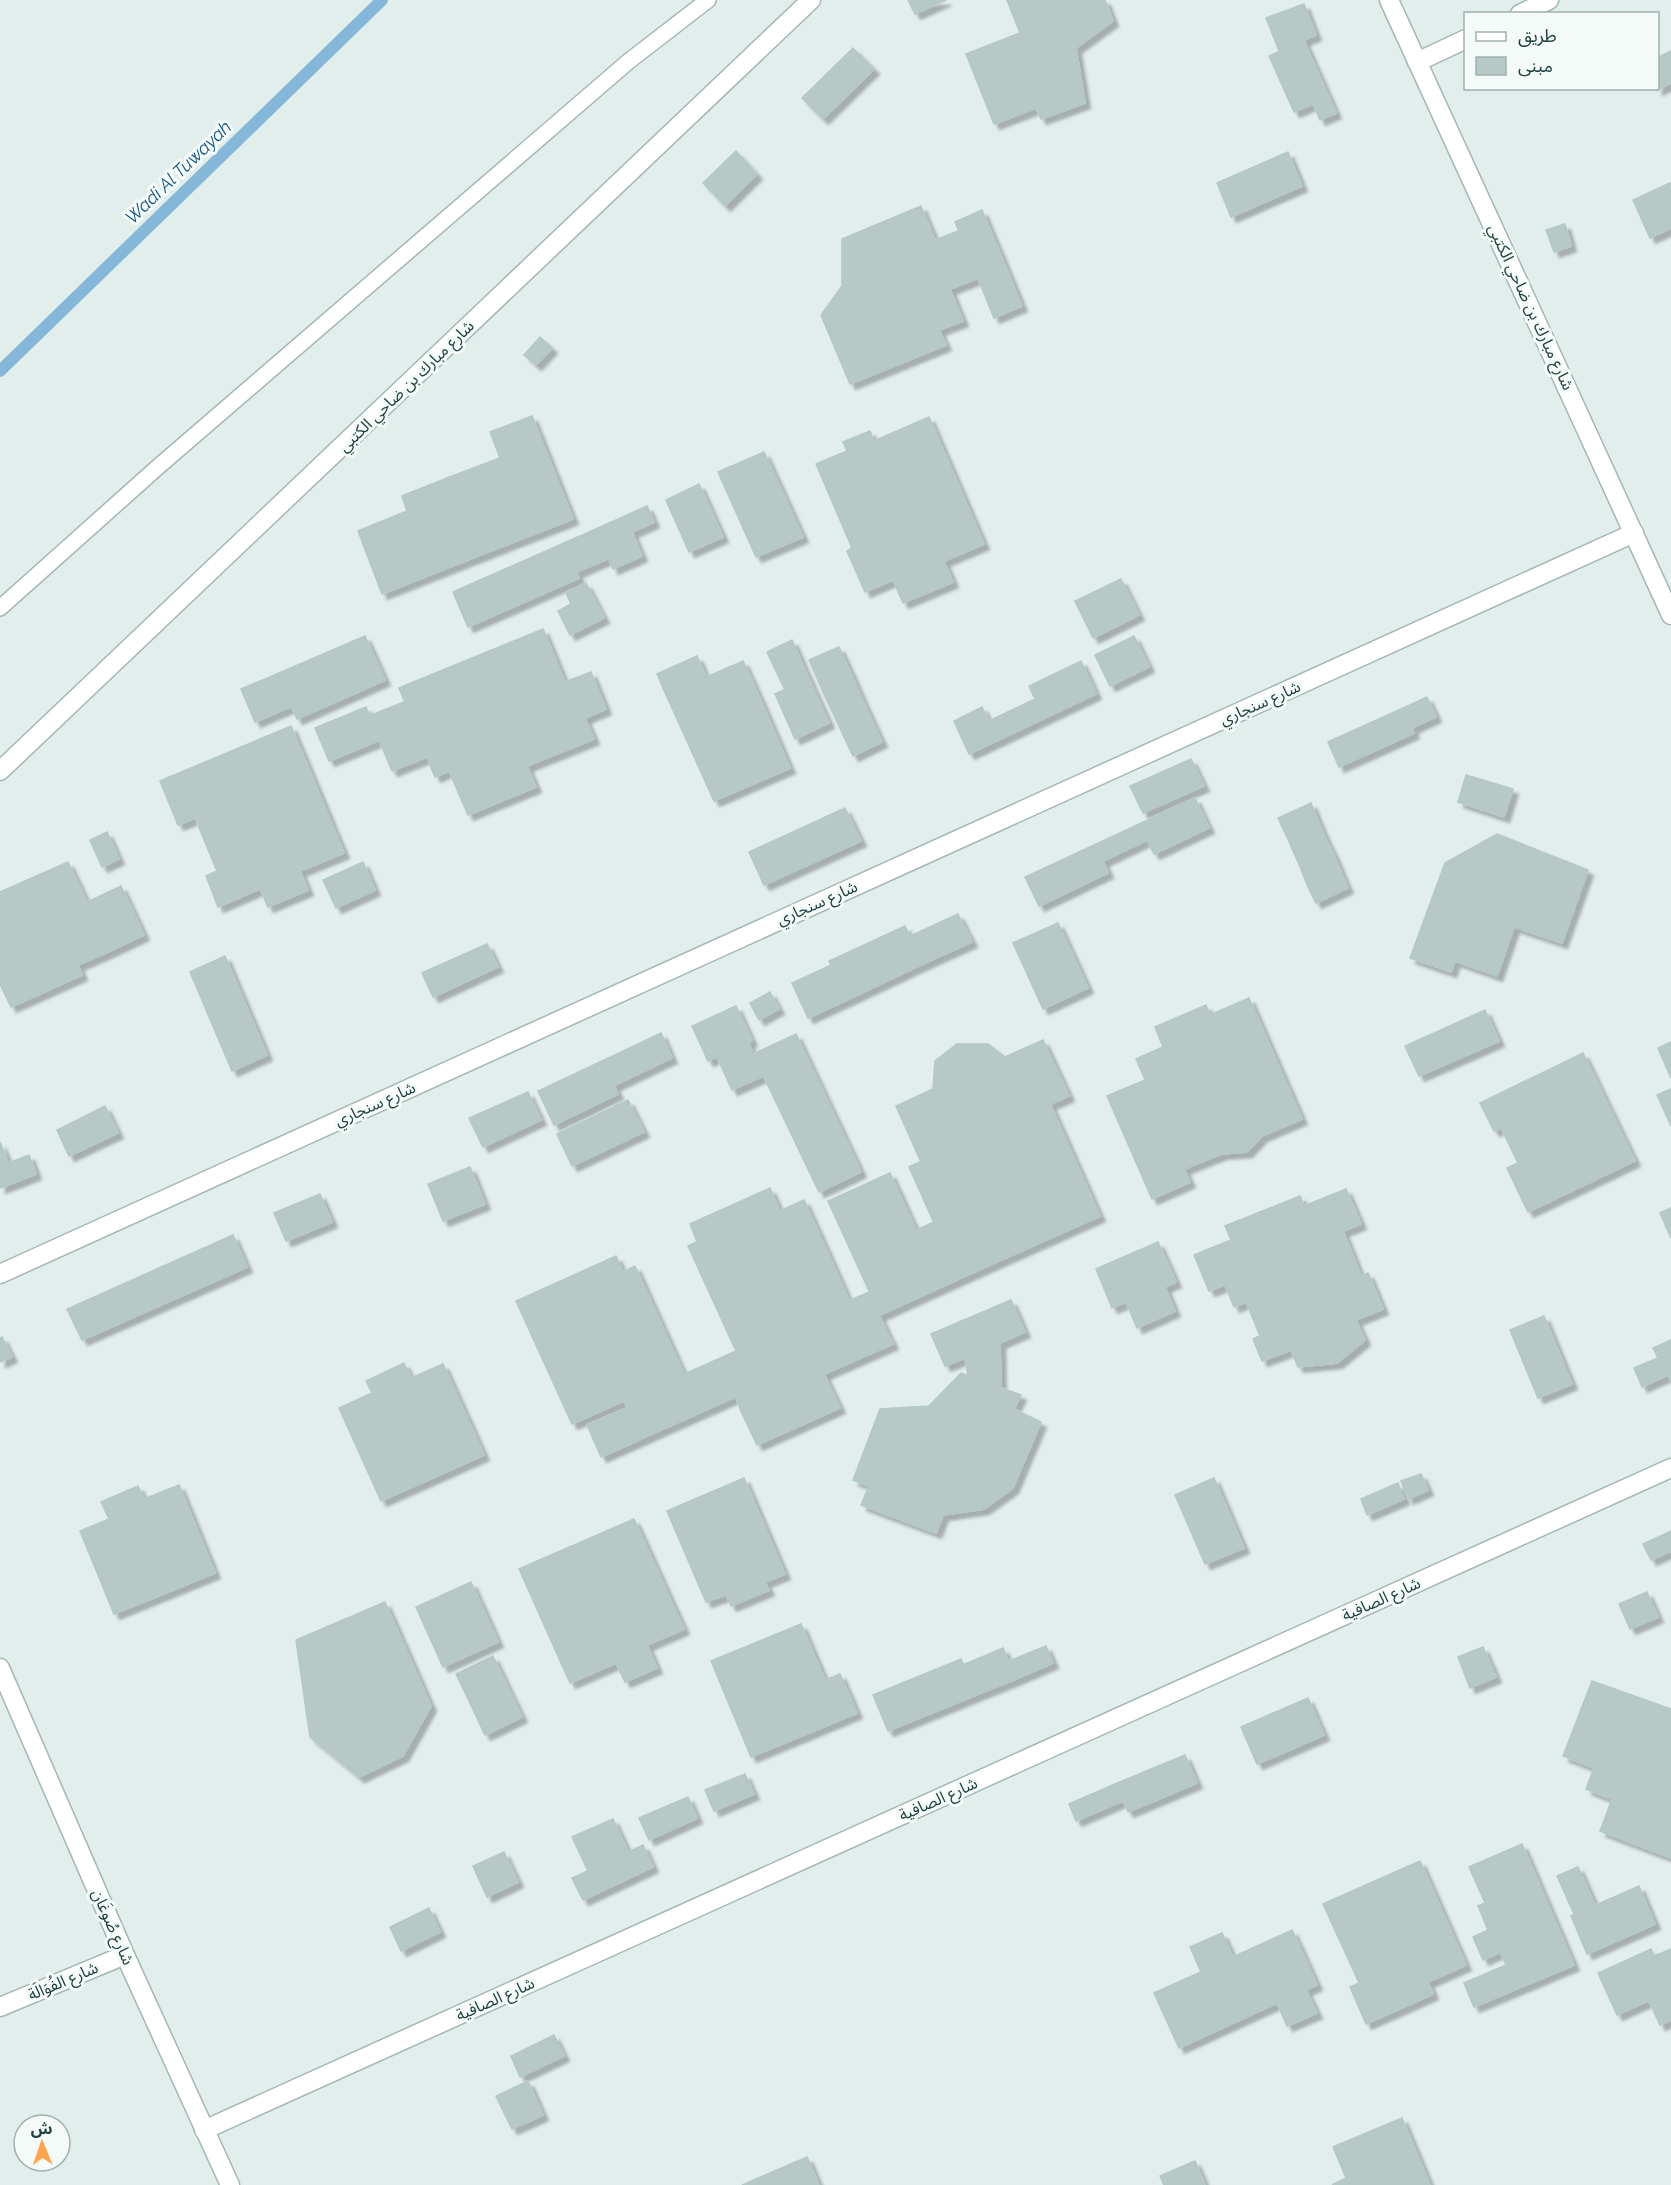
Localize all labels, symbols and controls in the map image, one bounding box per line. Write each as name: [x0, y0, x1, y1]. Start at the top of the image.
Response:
legend: [1464, 12, 1659, 90]
text: طريق: [1518, 25, 1557, 47]
text: مبنى: [1518, 55, 1553, 77]
water label: Wadi Al Tuwayah: [121, 116, 235, 228]
street label: شارع مبارك بن ضاحي الكتبي: [1481, 221, 1578, 394]
street label: شارع مبارك بن ضاحي الكتبي: [334, 316, 480, 458]
street label: شارع سنجاري: [1217, 677, 1304, 732]
street label: شارع سنجاري: [774, 877, 861, 932]
street label: شارع سنجاري: [332, 1078, 419, 1133]
street label: شارع الصافية: [1339, 1573, 1424, 1627]
street label: شارع الصافية: [896, 1773, 981, 1827]
street label: شارع صُوغَان: [85, 1886, 138, 1969]
street label: شارع الفُوَالَة: [25, 1957, 102, 2007]
street label: شارع الصافية: [453, 1973, 538, 2027]
north arrow: [12, 2113, 72, 2173]
text: ش: [30, 2119, 53, 2138]

